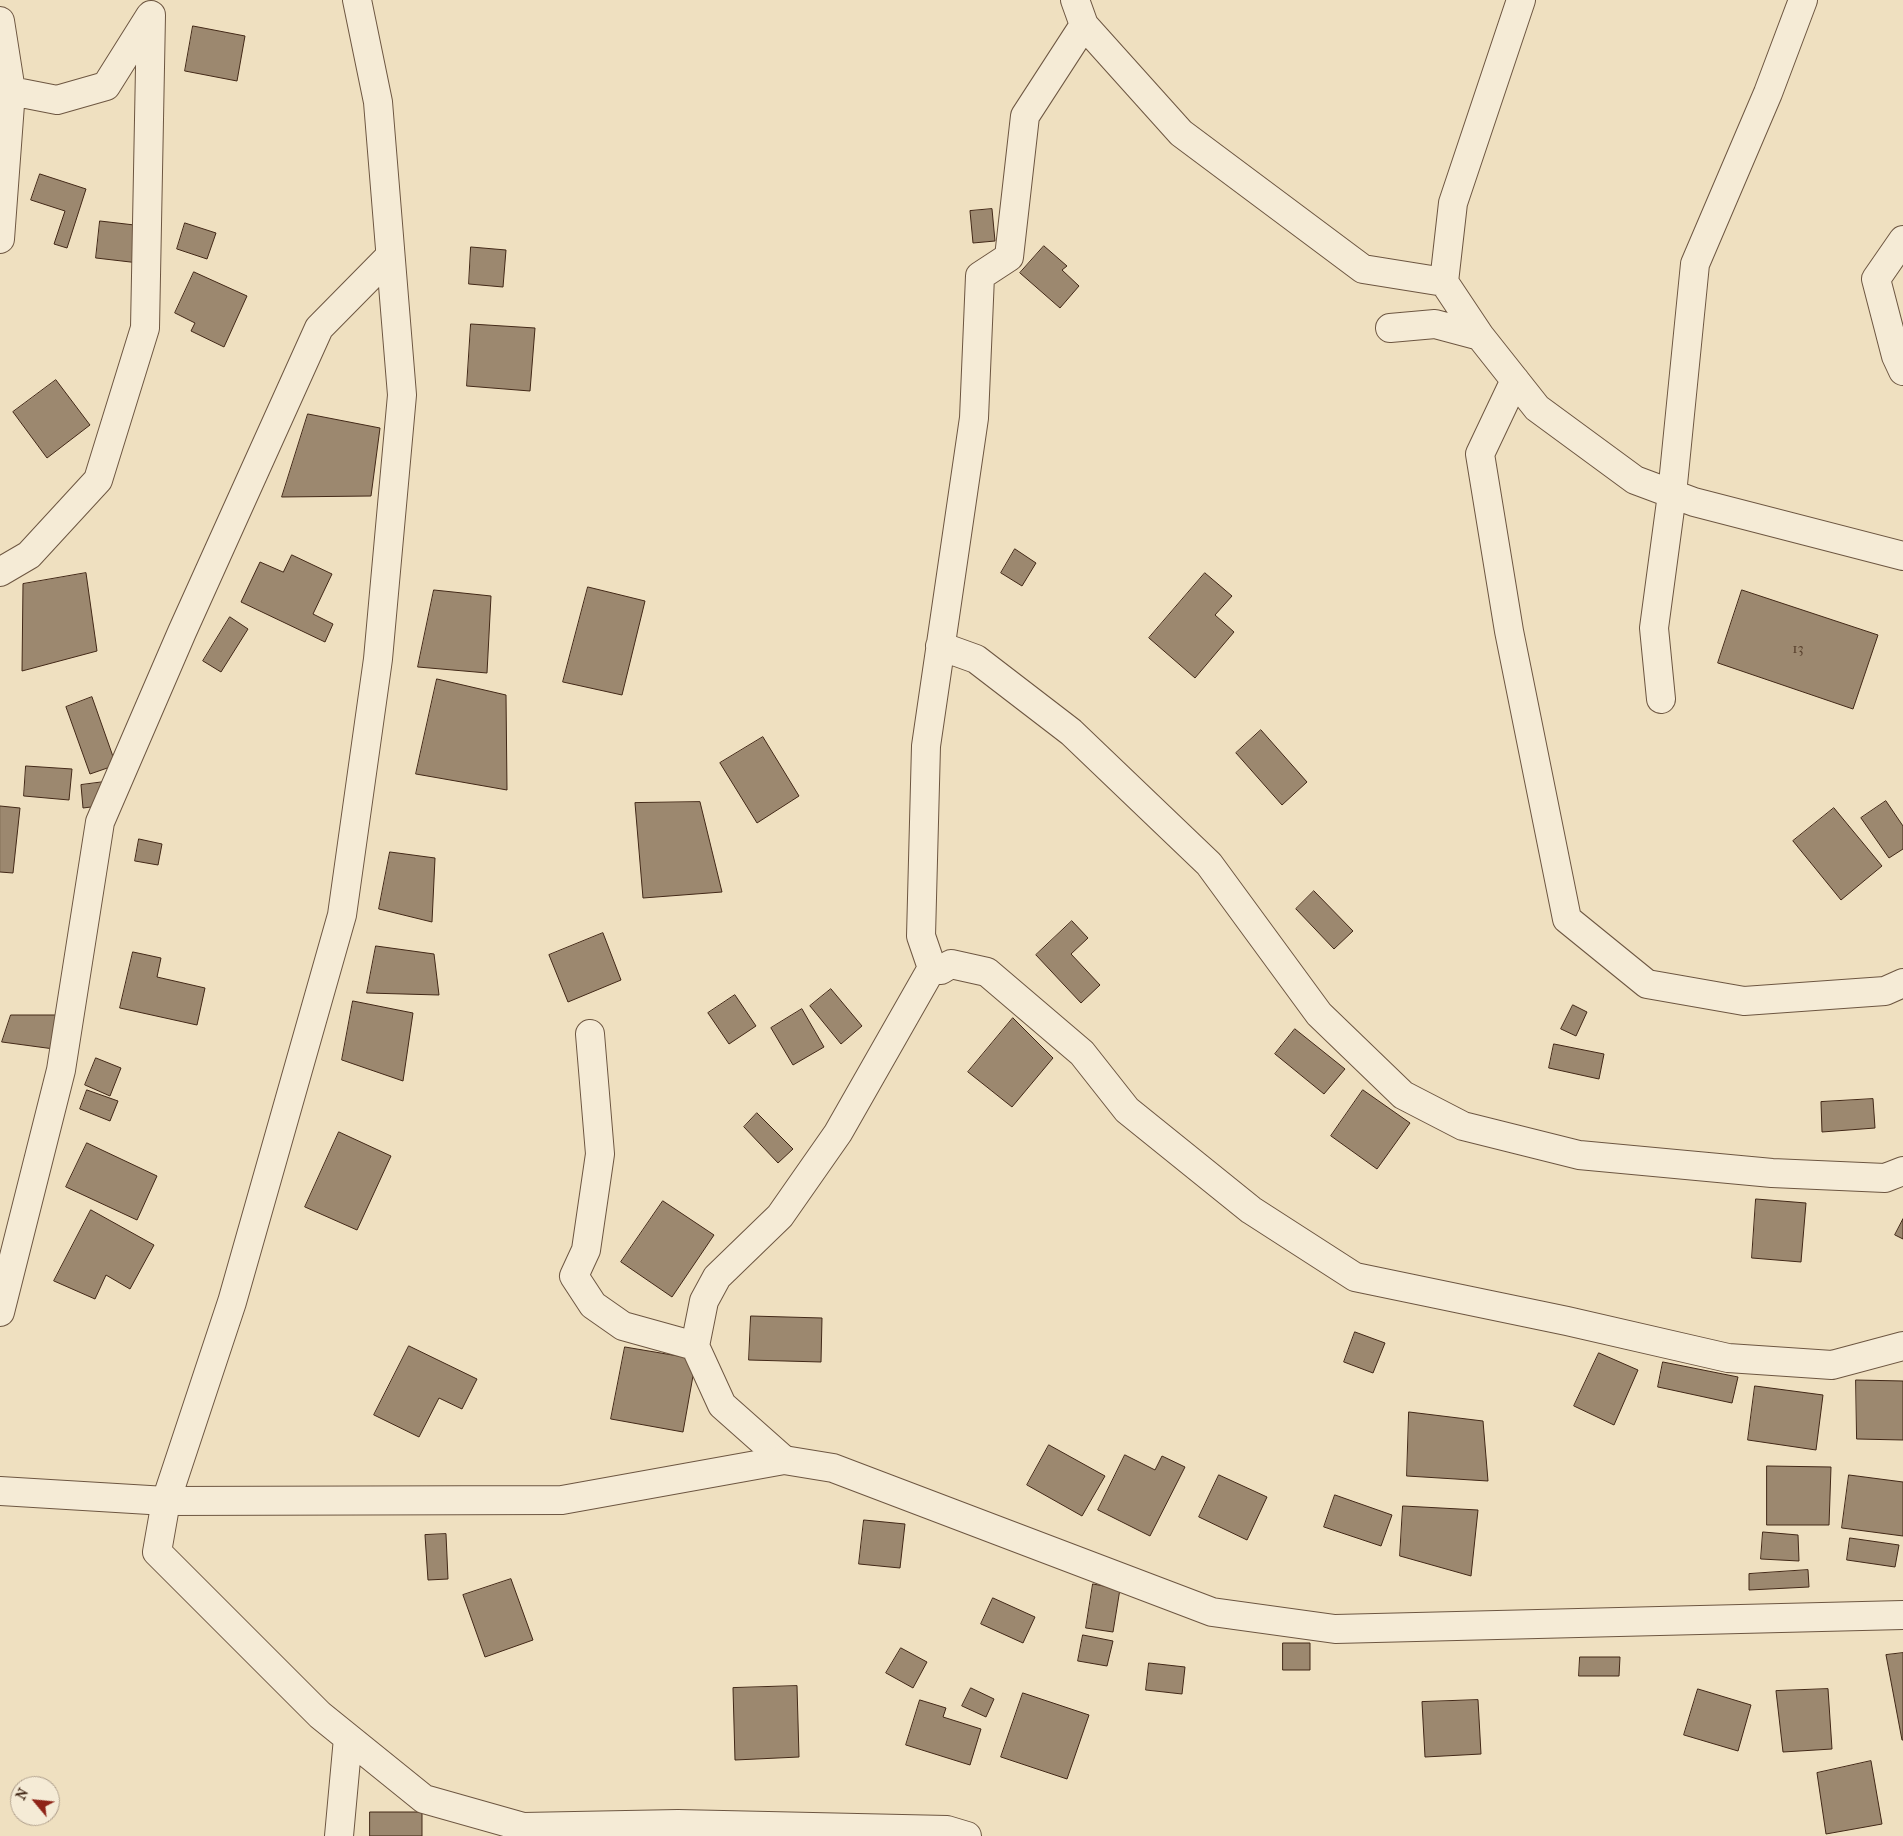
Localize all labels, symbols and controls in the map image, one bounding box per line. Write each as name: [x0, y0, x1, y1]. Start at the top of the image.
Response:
house number: 13: [1792, 640, 1804, 658]
north arrow: [10, 1776, 60, 1826]
text: N: [12, 1786, 32, 1803]

